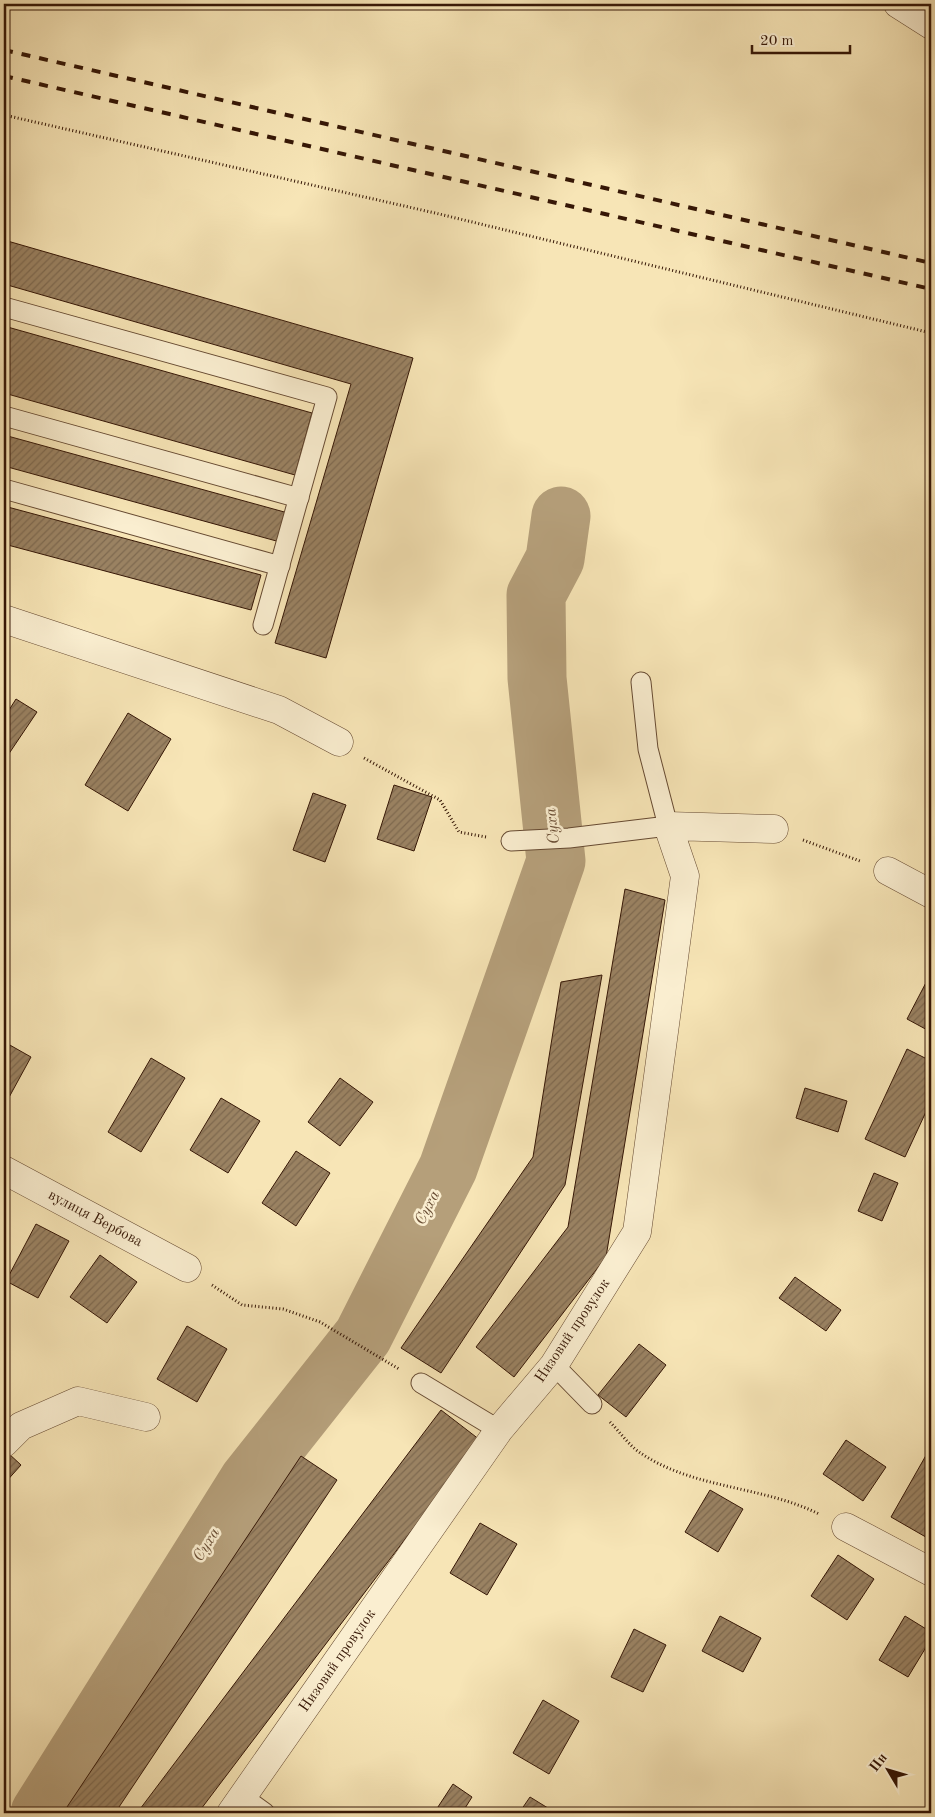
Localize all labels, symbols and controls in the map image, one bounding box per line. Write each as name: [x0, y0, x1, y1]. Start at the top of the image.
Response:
scale bar: [752, 22, 850, 54]
text: 20 m: [760, 34, 794, 49]
water label: Суха: [543, 807, 563, 845]
street label: вулиця Вербова: [45, 1188, 145, 1250]
water label: Суха: [413, 1188, 444, 1228]
street label: Низовий провулок: [533, 1276, 613, 1386]
water label: Суха: [191, 1525, 224, 1565]
street label: Низовий провулок: [297, 1606, 379, 1715]
north arrow: [862, 1744, 912, 1794]
text: Пн: [867, 1751, 890, 1775]

